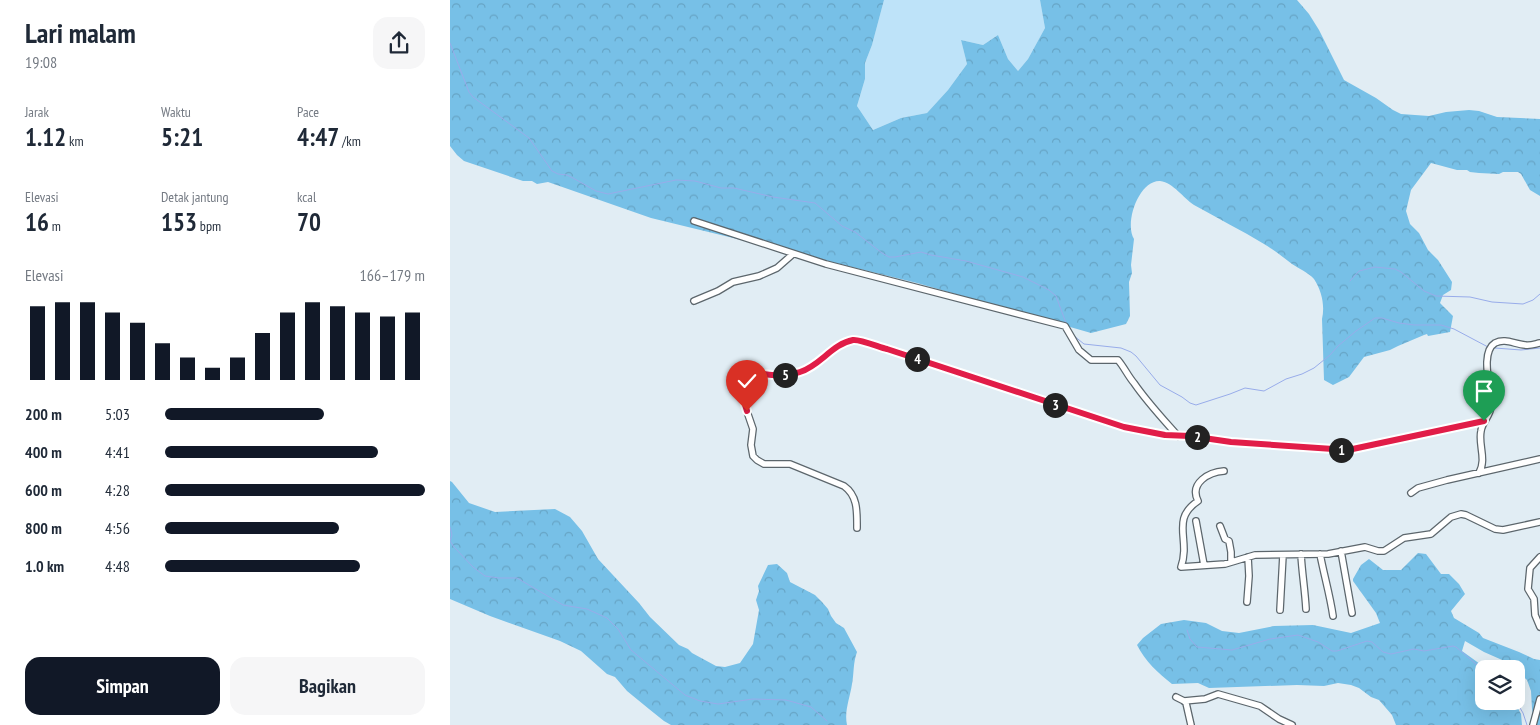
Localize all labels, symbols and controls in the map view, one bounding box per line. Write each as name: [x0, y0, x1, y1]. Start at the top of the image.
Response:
text: Lari malam: [25, 14, 136, 51]
button: share: [373, 17, 425, 69]
text: 19:08: [25, 52, 57, 72]
text: Jarak: [25, 103, 49, 121]
text: Waktu: [161, 103, 191, 121]
text: Pace: [297, 103, 319, 121]
text: 1.12: [25, 121, 66, 153]
text: 5:21: [161, 121, 203, 153]
text: 4:47: [297, 121, 339, 153]
text: km: [66, 132, 84, 150]
text: /km: [339, 132, 361, 150]
text: Elevasi: [25, 188, 59, 206]
text: Detak jantung: [161, 188, 229, 206]
text: kcal: [297, 188, 316, 206]
text: 16: [25, 206, 49, 238]
text: 153: [161, 206, 197, 238]
text: 70: [297, 206, 321, 238]
text: m: [49, 217, 61, 235]
text: bpm: [197, 217, 221, 235]
text: Elevasi: [25, 265, 63, 285]
text: 166–179 m: [360, 265, 425, 285]
pin: 4: [904, 346, 930, 372]
text: 4: [914, 350, 921, 368]
pin: [726, 360, 768, 411]
pin: 5: [772, 362, 798, 388]
text: 5: [782, 366, 789, 384]
icon: check: [733, 367, 761, 395]
pin: [1463, 370, 1505, 421]
icon: arrive: [1470, 377, 1498, 405]
pin: 3: [1042, 392, 1068, 418]
text: 3: [1052, 396, 1059, 414]
text: 200 m: [25, 404, 62, 424]
text: 5:03: [105, 404, 130, 424]
pin: 2: [1184, 424, 1210, 450]
text: 2: [1194, 428, 1201, 446]
pin: 1: [1328, 438, 1354, 462]
text: 1: [1338, 441, 1345, 459]
text: 400 m: [25, 442, 62, 462]
text: 4:41: [105, 442, 130, 462]
text: 600 m: [25, 480, 62, 500]
text: 4:28: [105, 480, 130, 500]
text: 800 m: [25, 518, 62, 538]
text: 4:56: [105, 518, 130, 538]
text: 1.0 km: [25, 556, 64, 576]
text: 4:48: [105, 556, 130, 576]
button: Simpan: [25, 657, 220, 715]
button: Bagikan: [230, 657, 425, 715]
map controls: [1475, 660, 1525, 710]
button: layers: [1475, 660, 1525, 710]

